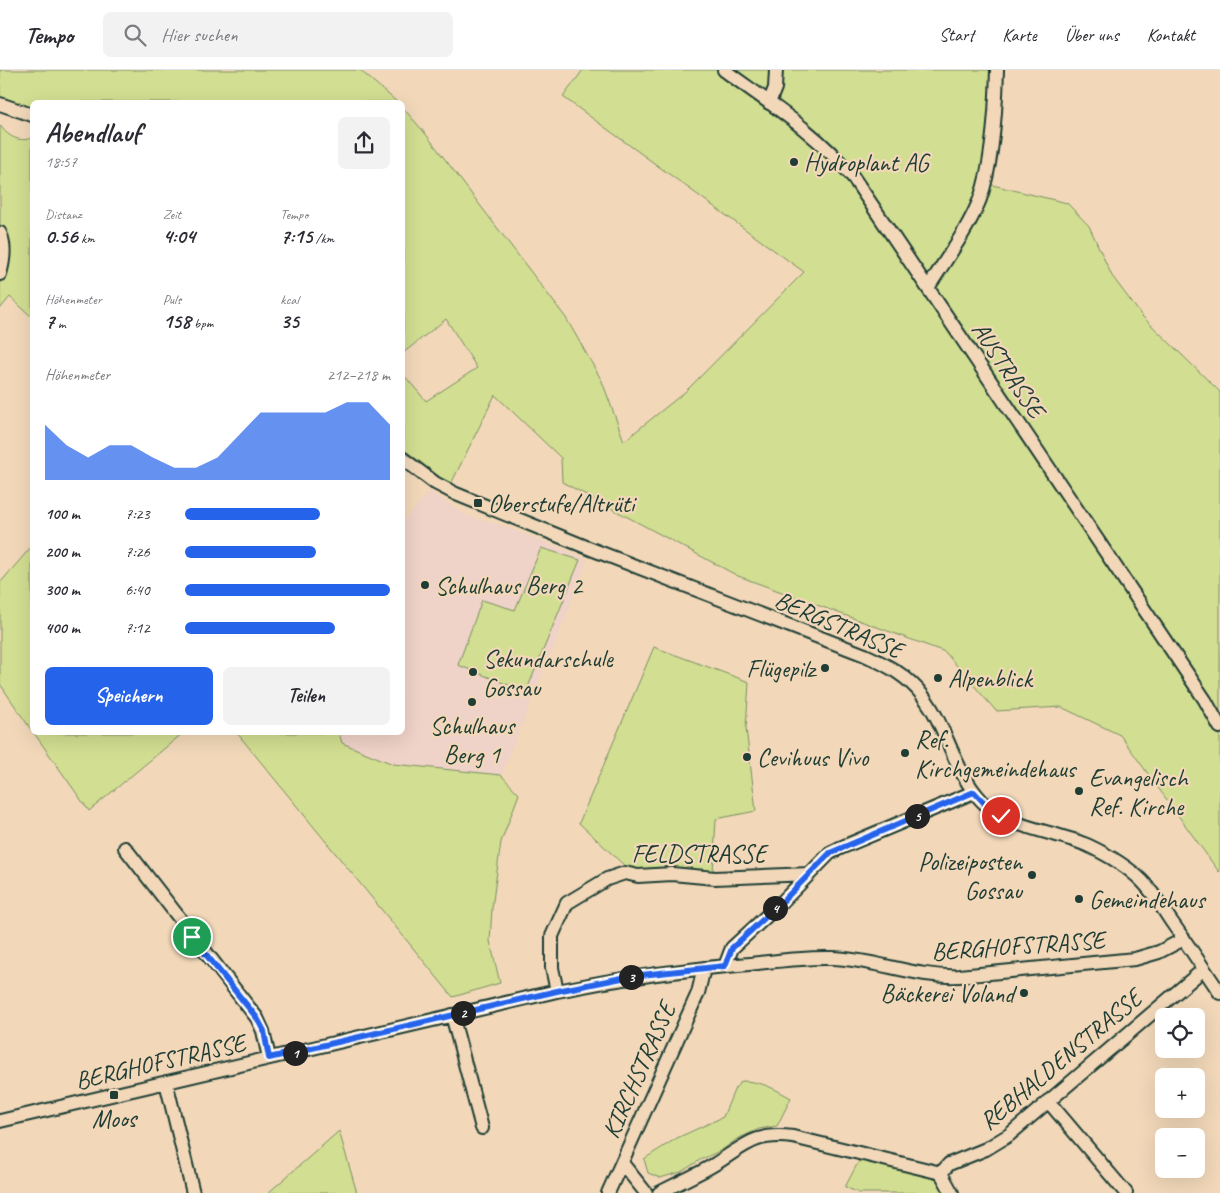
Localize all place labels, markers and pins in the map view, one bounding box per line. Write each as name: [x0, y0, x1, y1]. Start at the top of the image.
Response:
place label: Hydroplant AG: [804, 147, 931, 179]
marker: Hydroplant AG: [788, 156, 800, 168]
place label: Oberstufe/Altrüti: [488, 488, 638, 520]
marker: Oberstufe/Altrüti: [472, 497, 484, 509]
place label: Schulhaus Berg 2: [435, 570, 584, 602]
marker: Schulhaus Berg 2: [419, 579, 431, 591]
place label: Sekundarschule Gossau: [483, 643, 614, 704]
place label: Flügepilz: [746, 653, 818, 685]
marker: Flügepilz: [819, 662, 831, 674]
place label: Alpenblick: [948, 663, 1034, 695]
marker: Sekundarschule Gossau: [467, 666, 479, 678]
marker: Alpenblick: [932, 672, 944, 684]
marker: Schulhaus Berg 1: [466, 696, 478, 708]
place label: Schulhaus Berg 1: [430, 710, 517, 771]
place label: Ref. Kirchgemeindehaus: [915, 724, 1078, 785]
place label: Cevihuus Vivo: [757, 742, 870, 774]
marker: Ref. Kirchgemeindehaus: [899, 747, 911, 759]
marker: Cevihuus Vivo: [741, 751, 753, 763]
place label: Evangelisch Ref. Kirche: [1089, 762, 1189, 823]
marker: Evangelisch Ref. Kirche: [1073, 785, 1085, 797]
pin: [980, 795, 1022, 837]
pin: 5: [904, 804, 930, 828]
place label: Polizeiposten Gossau: [918, 846, 1024, 907]
marker: Polizeiposten Gossau: [1026, 869, 1038, 881]
place label: Gemeindehaus: [1089, 884, 1207, 916]
marker: Gemeindehaus: [1073, 893, 1085, 905]
pin: 4: [762, 896, 788, 920]
pin: [171, 916, 213, 958]
pin: 3: [618, 964, 644, 990]
place label: Bäckerei Voland: [880, 978, 1017, 1010]
marker: Bäckerei Voland: [1018, 987, 1030, 999]
pin: 2: [450, 1000, 476, 1026]
pin: 1: [282, 1040, 308, 1066]
marker: Moos: [108, 1089, 120, 1101]
place label: Moos: [92, 1103, 139, 1135]

